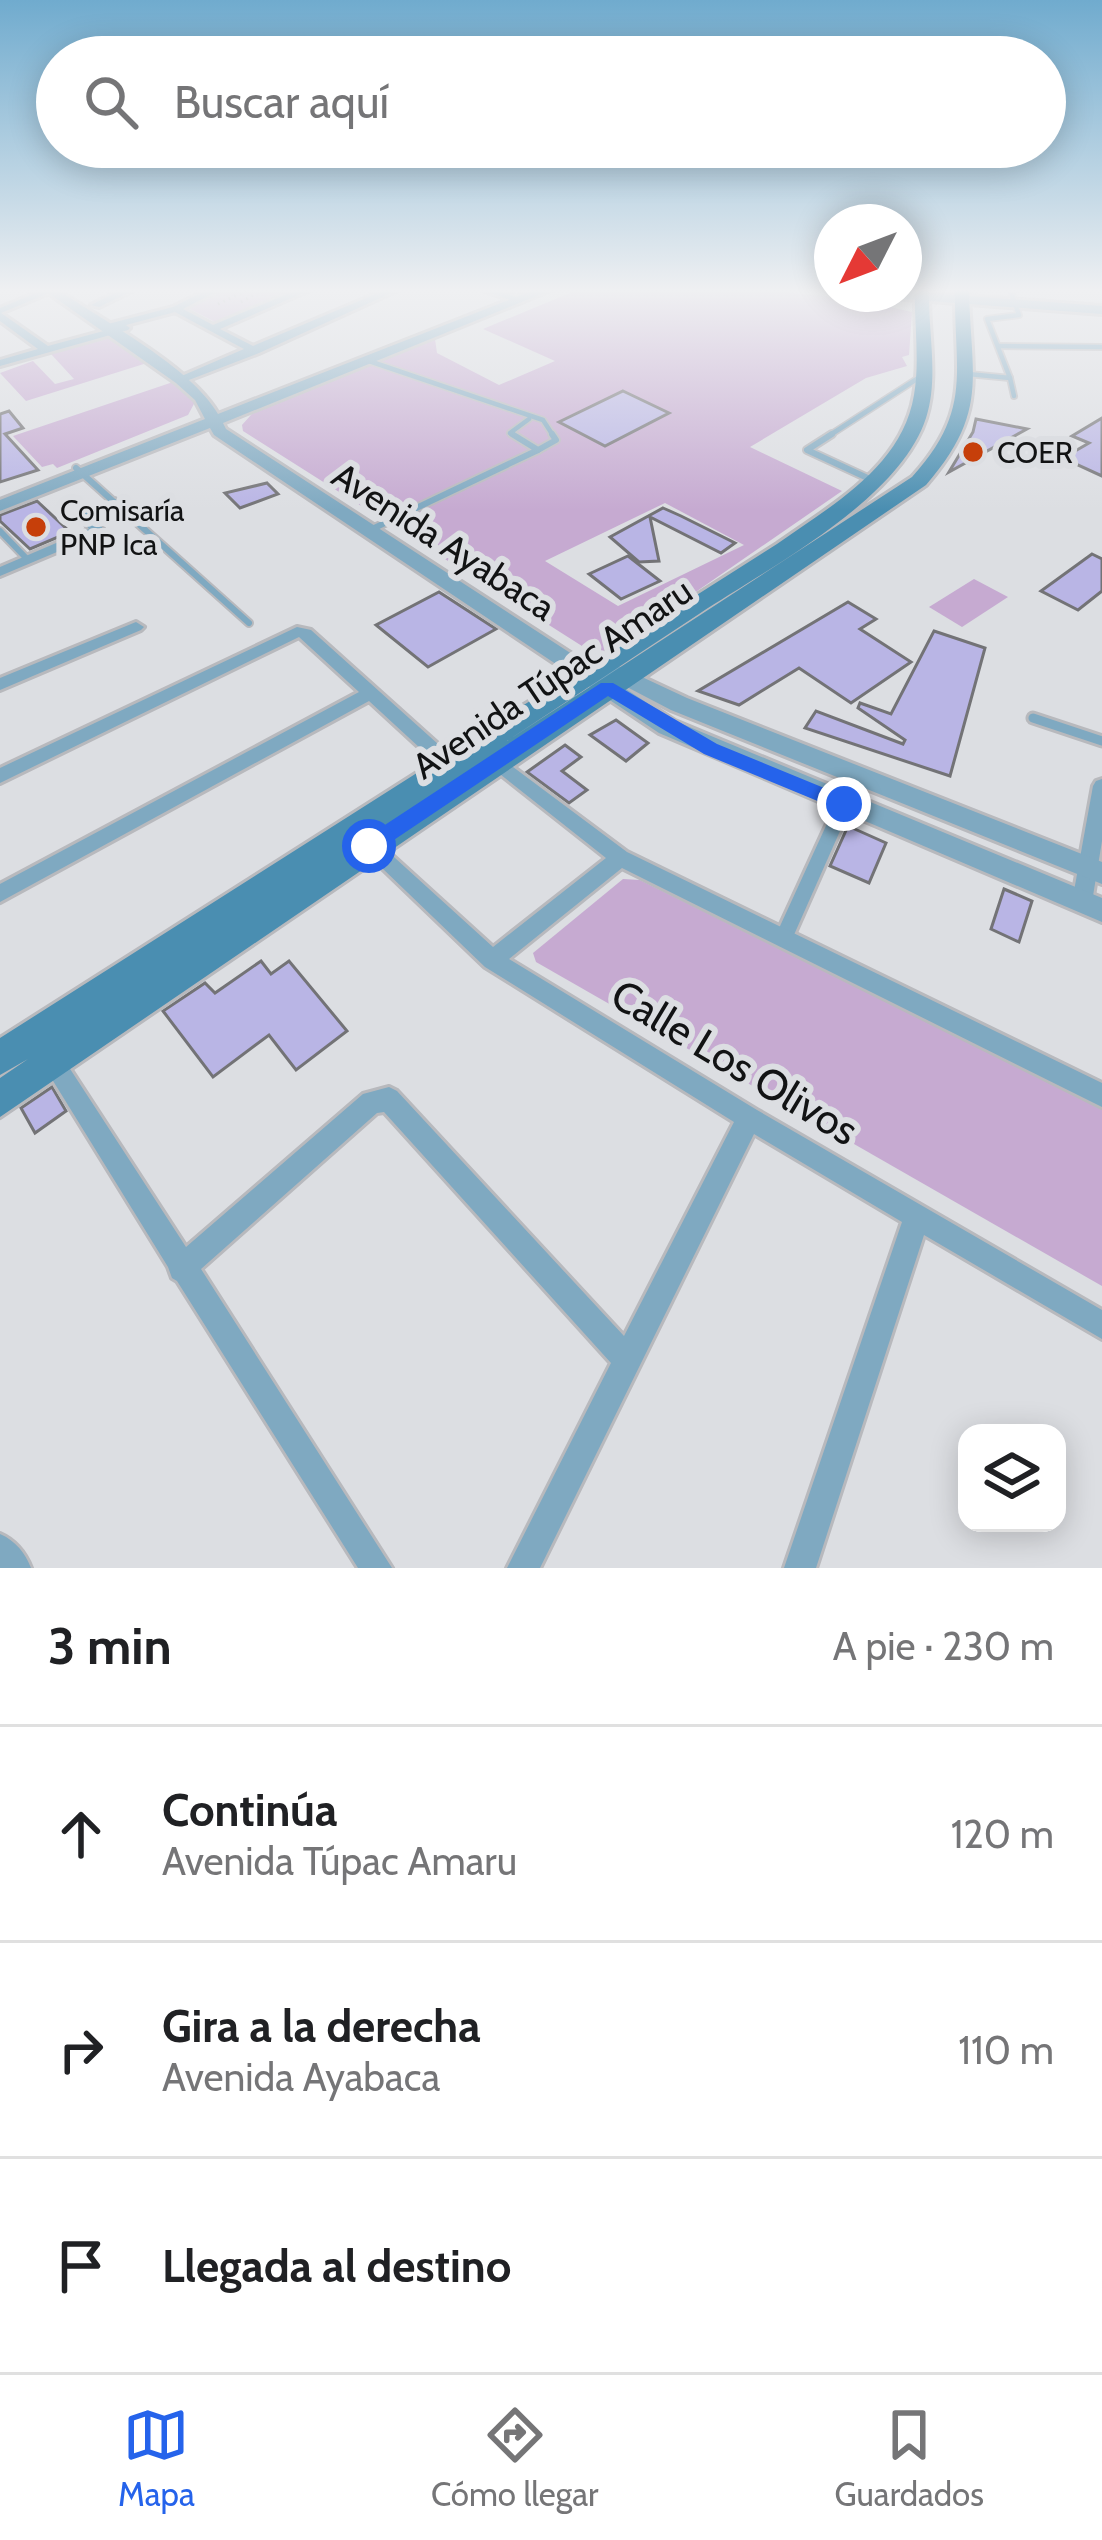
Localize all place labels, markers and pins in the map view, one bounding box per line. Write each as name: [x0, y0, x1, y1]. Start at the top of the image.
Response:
place label: COER: [997, 434, 1073, 471]
marker: COER: [960, 439, 986, 465]
place label: Comisaría PNP Ica: [60, 492, 185, 563]
marker: Comisaría PNP Ica: [23, 514, 49, 540]

